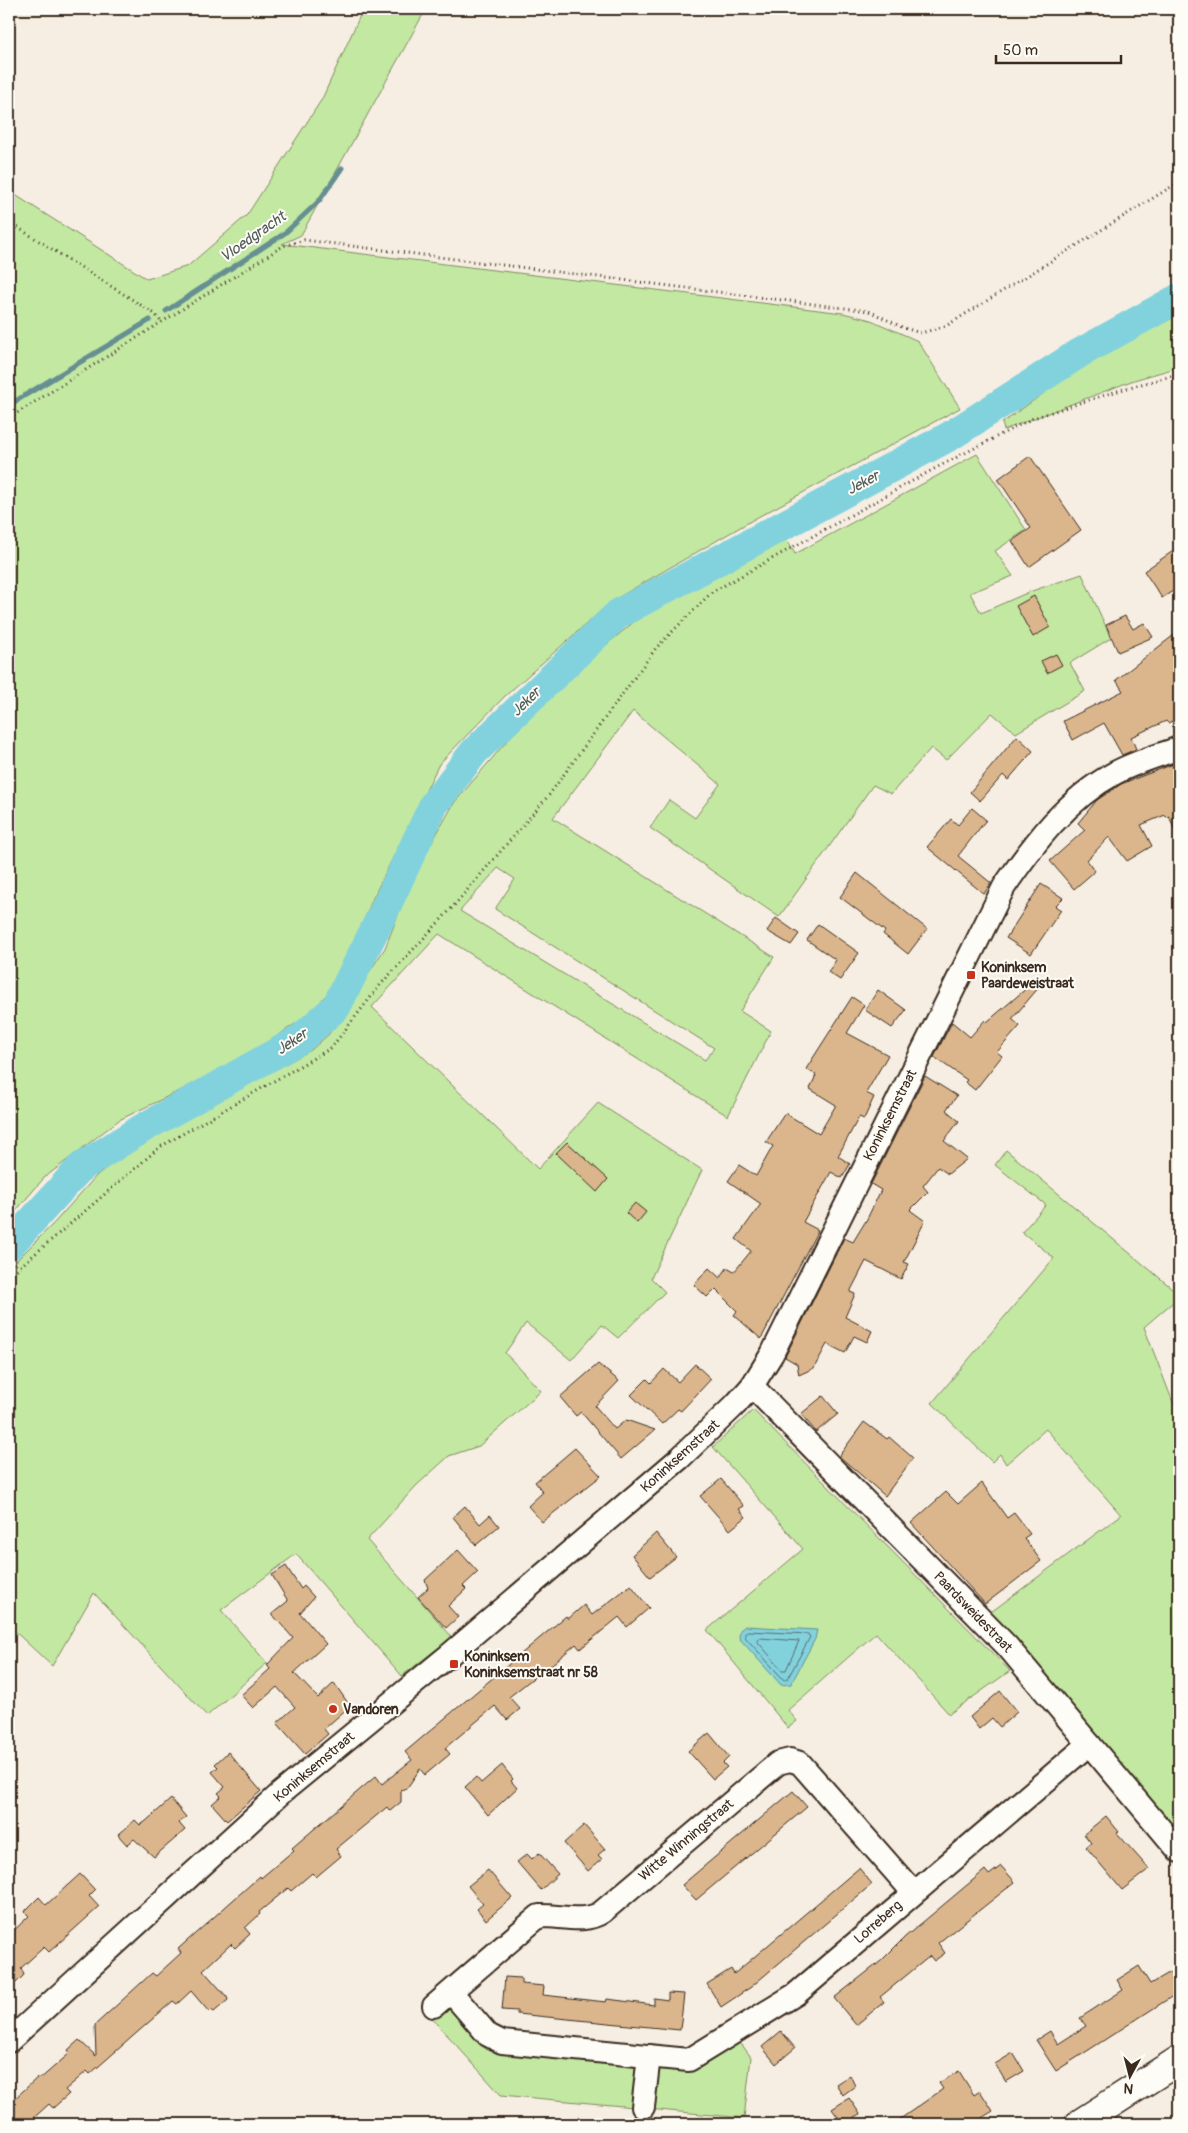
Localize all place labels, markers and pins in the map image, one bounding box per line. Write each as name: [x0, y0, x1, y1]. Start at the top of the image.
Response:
place label: Koninksem Paardeweistraat: [981, 959, 1074, 992]
marker: Koninksem Paardeweistraat: [965, 969, 977, 981]
place label: Koninksem Koninksemstraat nr 58: [464, 1648, 598, 1681]
marker: Koninksem Koninksemstraat nr 58: [448, 1658, 460, 1670]
place label: Vandoren: [343, 1701, 399, 1718]
marker: Vandoren: [327, 1703, 339, 1715]

